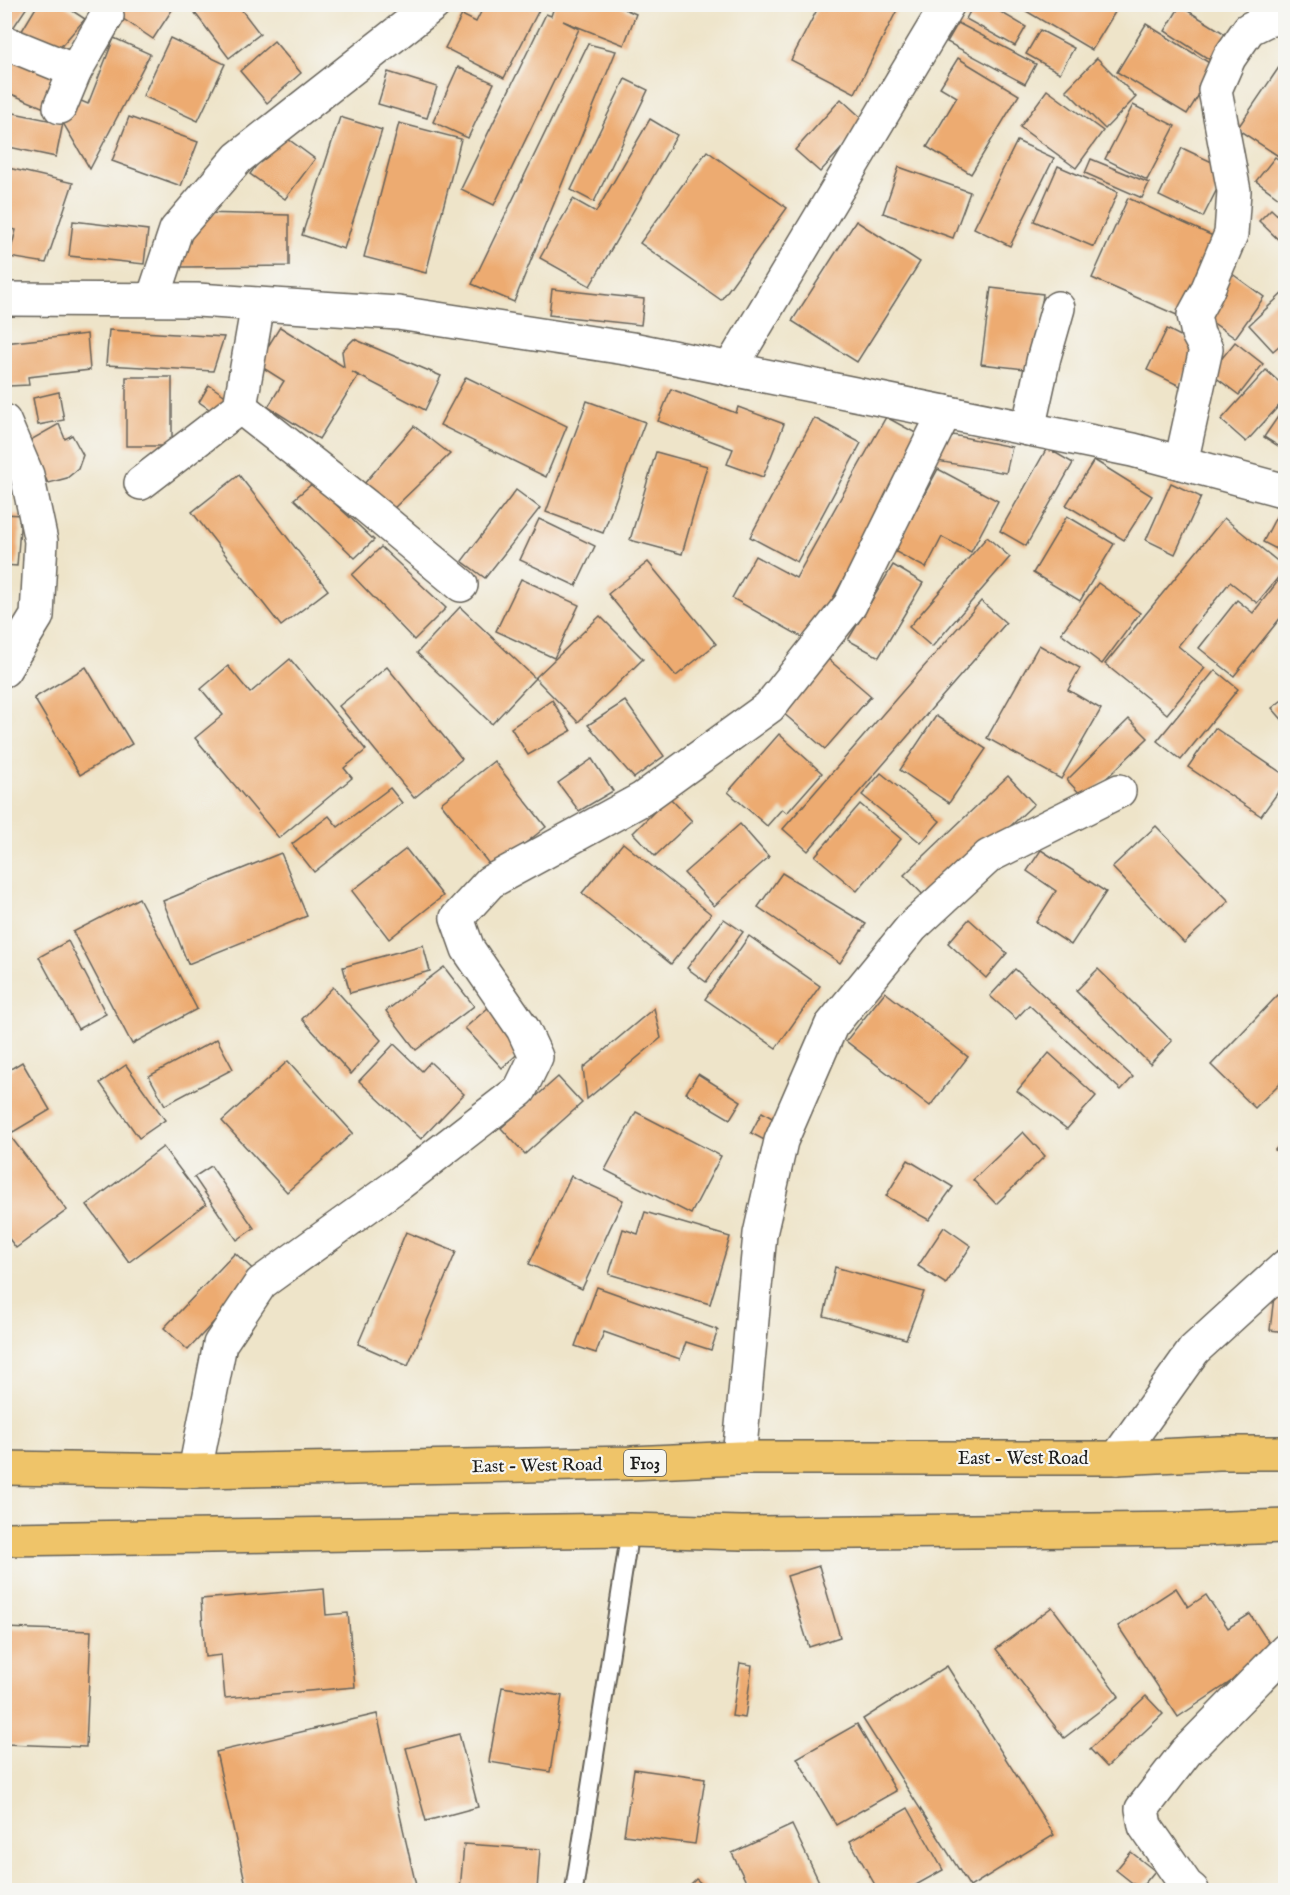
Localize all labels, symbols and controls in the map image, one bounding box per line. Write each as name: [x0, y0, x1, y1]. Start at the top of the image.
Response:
street label: East - West Road: [958, 1448, 1089, 1471]
road number: F103: [624, 1450, 666, 1476]
street label: East - West Road: [472, 1454, 603, 1479]

